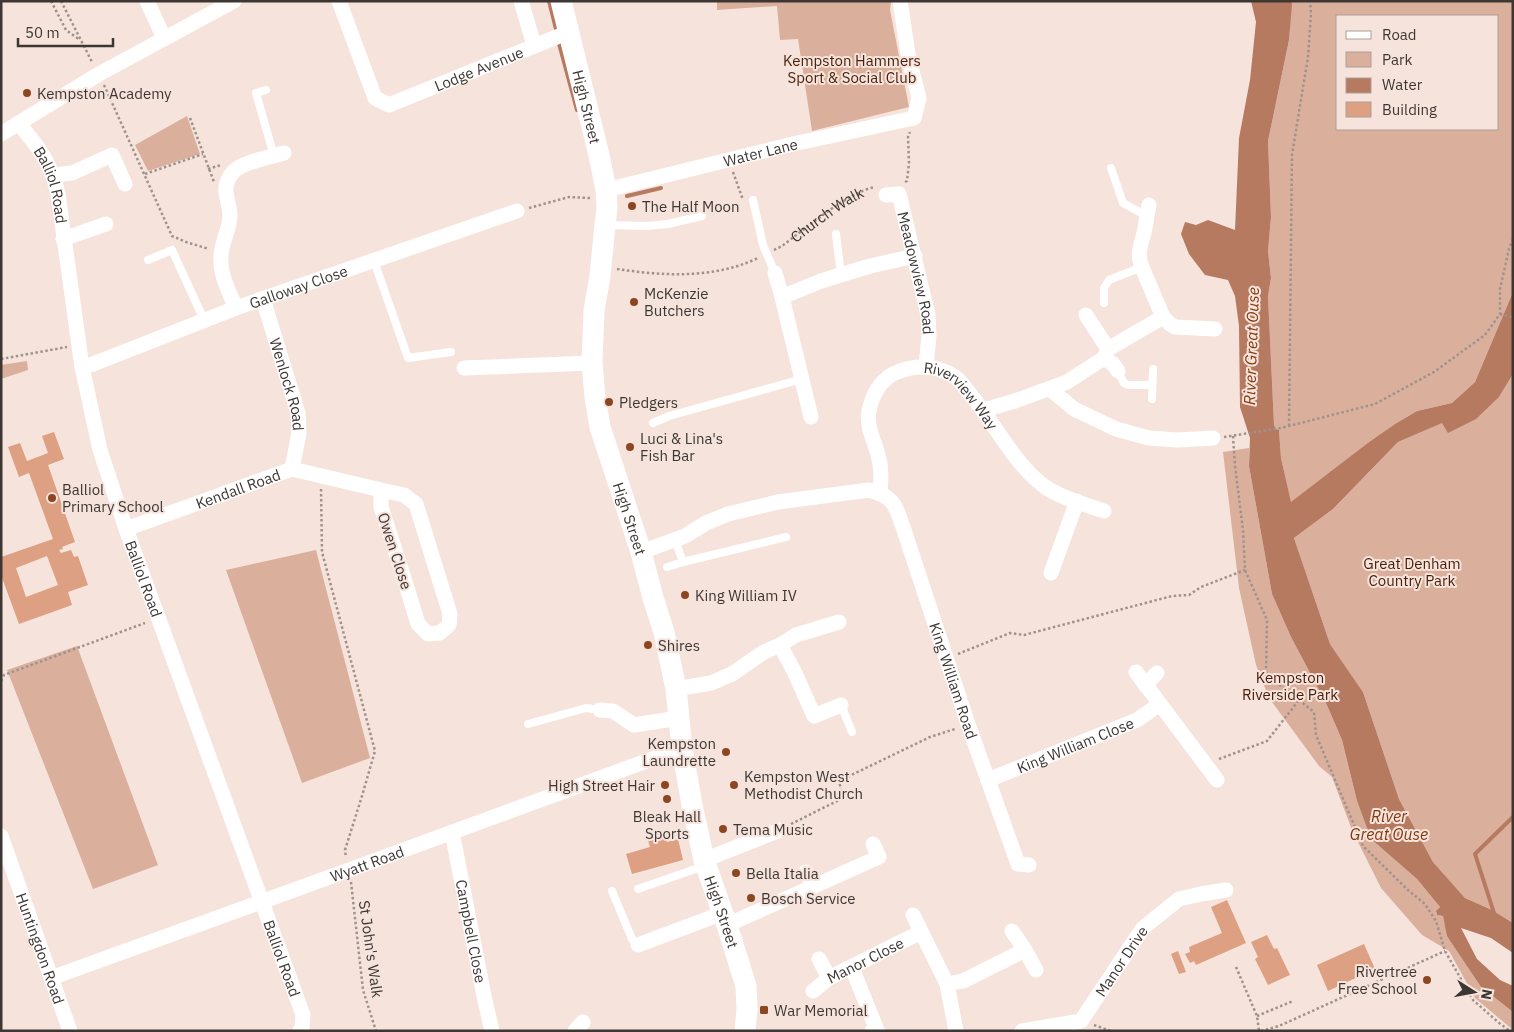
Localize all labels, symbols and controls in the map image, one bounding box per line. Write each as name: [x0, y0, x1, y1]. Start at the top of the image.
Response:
scale bar: [18, 15, 112, 47]
legend: [1336, 15, 1499, 130]
text: 50 m: [25, 23, 60, 42]
text: Road: [1382, 25, 1417, 44]
street label: Lodge Avenue: [432, 42, 526, 95]
text: Park: [1382, 50, 1412, 69]
park label: Kempston Hammers Sport & Social Club: [783, 51, 921, 87]
street label: High Street: [569, 68, 605, 146]
text: Water: [1382, 75, 1423, 94]
place label: Kempston Academy: [37, 84, 172, 103]
marker: Kempston Academy: [21, 87, 33, 99]
text: Building: [1382, 100, 1437, 119]
street label: Water Lane: [721, 134, 799, 170]
street label: Balliol Road: [30, 143, 71, 225]
street label: Church Walk: [786, 182, 867, 246]
place label: The Half Moon: [642, 197, 739, 216]
marker: The Half Moon: [626, 200, 638, 212]
street label: Meadowview Road: [894, 209, 938, 335]
street label: Galloway Close: [247, 261, 350, 312]
place label: McKenzie Butchers: [644, 284, 709, 320]
water label: River Great Ouse: [1239, 287, 1263, 405]
marker: McKenzie Butchers: [628, 296, 640, 308]
street label: Wenlock Road: [266, 335, 308, 431]
street label: Riverview Way: [923, 357, 1003, 433]
place label: Pledgers: [619, 393, 678, 412]
marker: Pledgers: [603, 396, 615, 408]
place label: Luci & Lina's Fish Bar: [640, 429, 723, 465]
marker: Luci & Lina's Fish Bar: [624, 441, 636, 453]
street label: Kendall Road: [193, 465, 283, 513]
place label: Balliol Primary School: [62, 480, 164, 516]
street label: High Street: [609, 480, 651, 557]
marker: Balliol Primary School: [46, 492, 58, 504]
street label: Owen Close: [374, 510, 416, 592]
street label: Balliol Road: [121, 538, 167, 619]
park label: Great Denham Country Park: [1363, 554, 1461, 590]
place label: King William IV: [695, 586, 797, 605]
marker: King William IV: [679, 589, 691, 601]
street label: King William Road: [926, 620, 982, 741]
place label: Shires: [658, 636, 700, 655]
marker: Shires: [642, 639, 654, 651]
park label: Kempston Riverside Park: [1242, 668, 1338, 704]
street label: King William Close: [1014, 713, 1136, 777]
place label: Kempston Laundrette: [643, 734, 716, 770]
marker: Kempston Laundrette: [720, 746, 732, 758]
place label: Kempston West Methodist Church: [744, 767, 863, 803]
place label: High Street Hair: [548, 776, 655, 795]
marker: High Street Hair: [659, 779, 671, 791]
marker: Kempston West Methodist Church: [728, 779, 740, 791]
marker: Bleak Hall Sports: [661, 793, 673, 805]
water label: River Great Ouse: [1350, 806, 1428, 844]
place label: Bleak Hall Sports: [633, 807, 701, 843]
place label: Tema Music: [733, 820, 813, 839]
marker: Tema Music: [717, 823, 729, 835]
street label: Wyatt Road: [327, 841, 406, 886]
place label: Bella Italia: [746, 864, 819, 883]
marker: Bella Italia: [730, 867, 742, 879]
street label: High Street: [701, 873, 743, 950]
street label: Campbell Close: [452, 878, 491, 985]
place label: Bosch Service: [761, 889, 856, 908]
street label: Huntingdon Road: [12, 890, 69, 1006]
marker: Bosch Service: [745, 892, 757, 904]
street label: St John's Walk: [355, 899, 387, 999]
street label: Balliol Road: [260, 917, 305, 999]
street label: Manor Drive: [1091, 922, 1151, 1000]
street label: Manor Close: [823, 933, 907, 987]
place label: Rivertree Free School: [1338, 962, 1417, 998]
north arrow: [1449, 967, 1499, 1017]
marker: Rivertree Free School: [1421, 974, 1433, 986]
text: N: [1477, 988, 1497, 1001]
place label: War Memorial: [774, 1001, 868, 1020]
marker: War Memorial: [758, 1004, 770, 1016]

